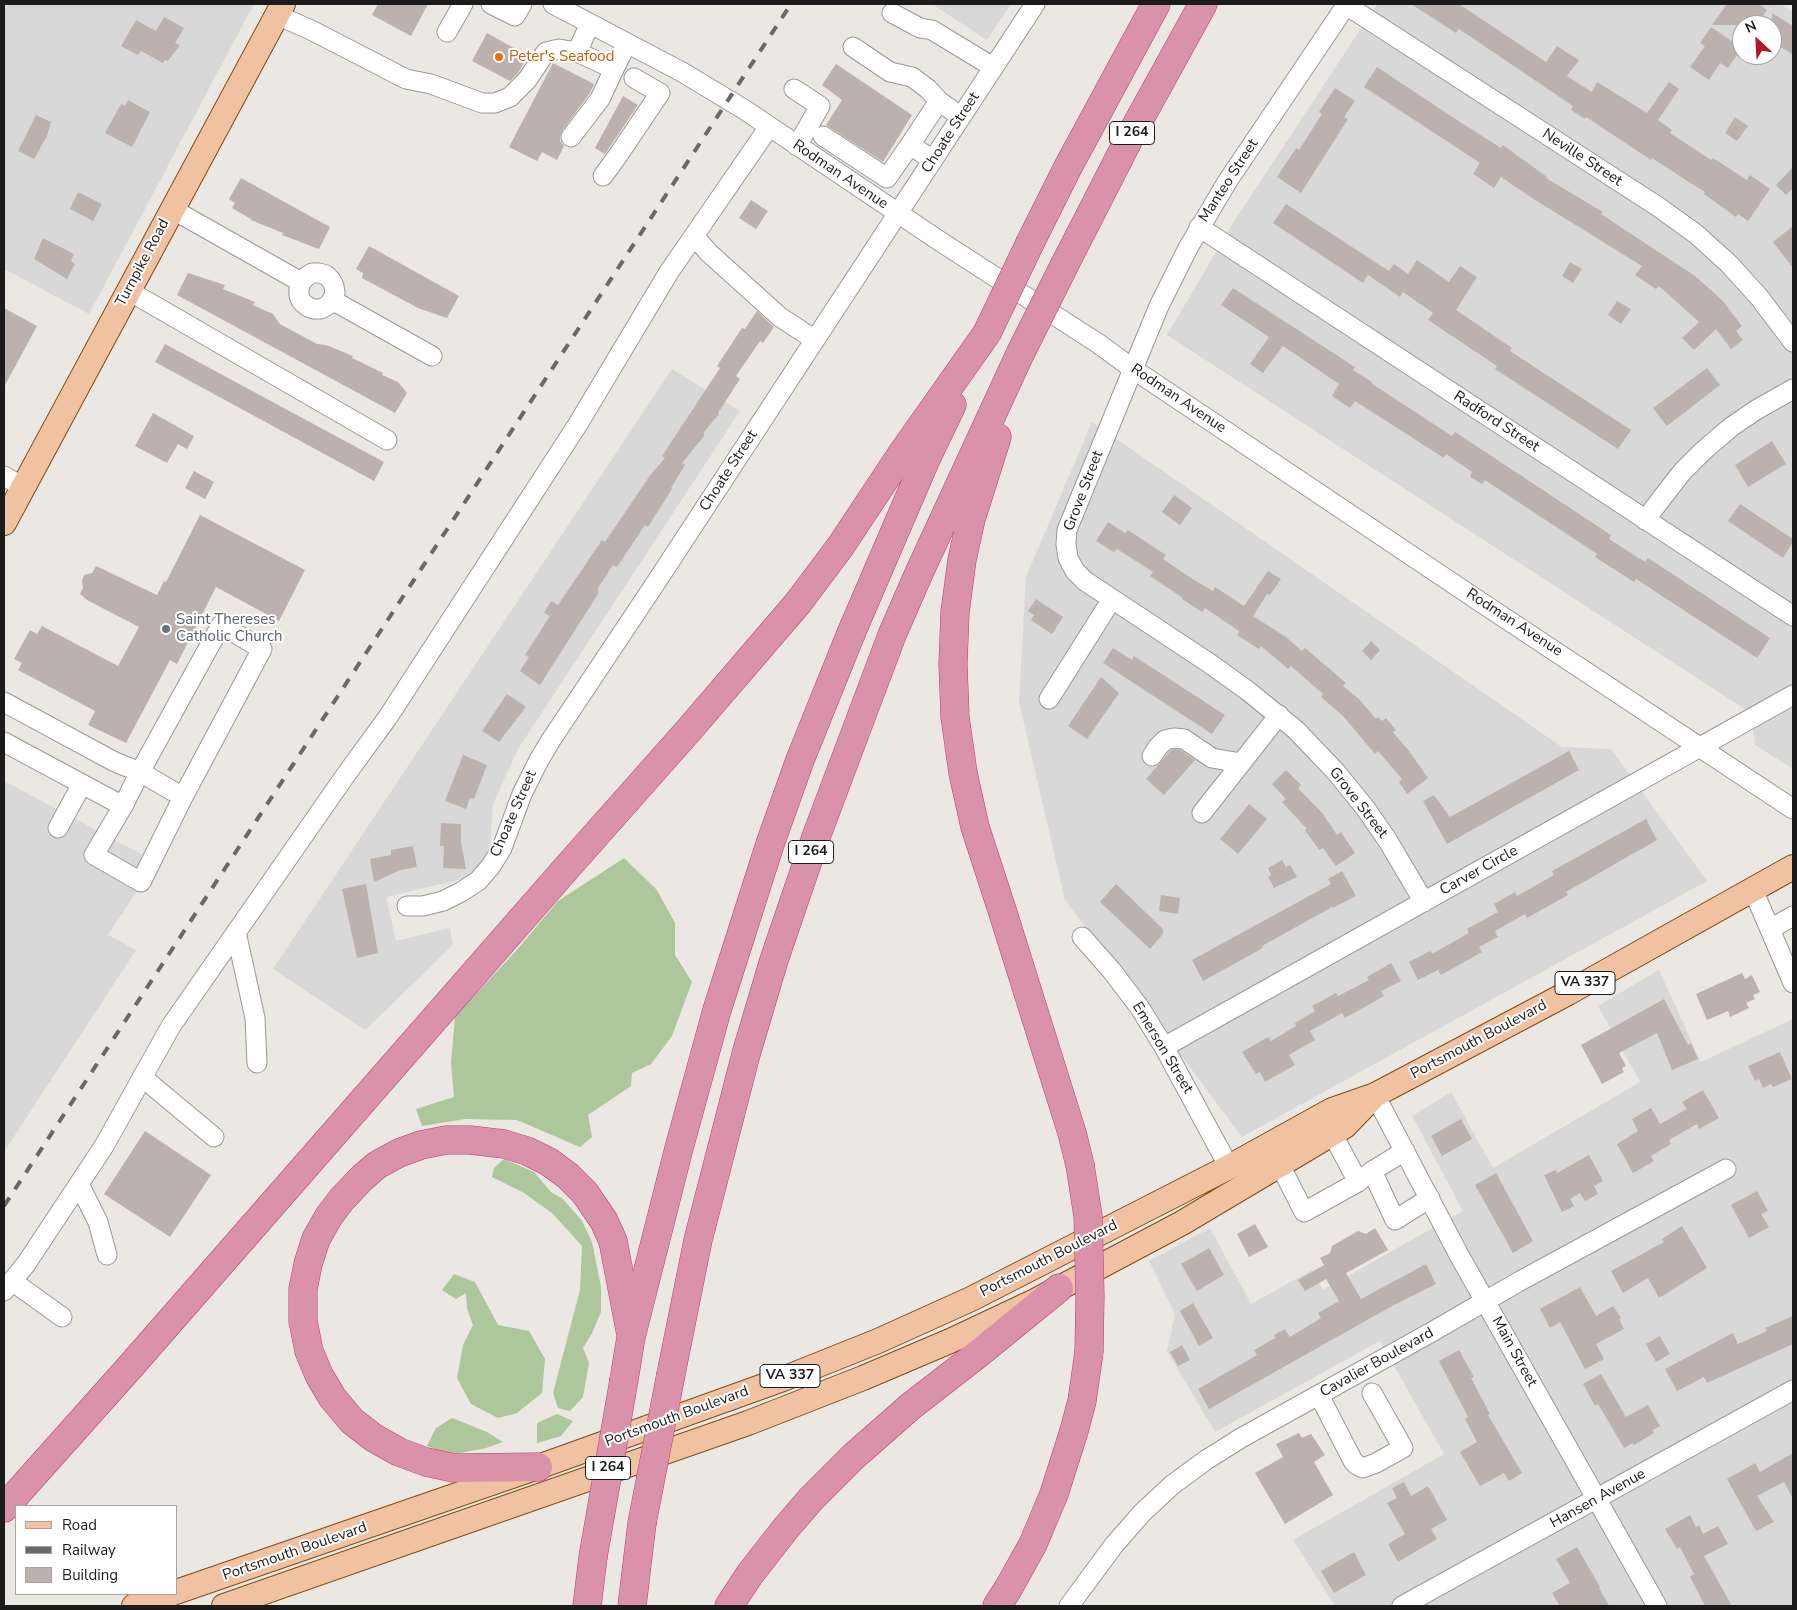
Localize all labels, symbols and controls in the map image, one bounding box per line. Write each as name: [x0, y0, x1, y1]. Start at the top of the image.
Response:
north arrow: [1732, 15, 1782, 65]
text: N: [1742, 16, 1760, 38]
place label: Peter's Seafood: [509, 48, 614, 66]
marker: Peter's Seafood: [493, 51, 505, 63]
street label: Choate Street: [918, 89, 984, 177]
road number: I 264: [1110, 122, 1154, 144]
street label: Neville Street: [1539, 125, 1625, 191]
street label: Rodman Avenue: [789, 136, 891, 214]
street label: Manteo Street: [1195, 136, 1263, 226]
street label: Turnpike Road: [112, 216, 174, 310]
street label: Rodman Avenue: [1127, 360, 1229, 438]
street label: Radford Street: [1450, 388, 1542, 456]
street label: Choate Street: [696, 427, 762, 515]
street label: Grove Street: [1060, 448, 1108, 534]
street label: Rodman Avenue: [1462, 585, 1566, 661]
place label: Saint Thereses Catholic Church: [176, 611, 282, 646]
marker: Saint Thereses Catholic Church: [160, 623, 172, 635]
street label: Grove Street: [1325, 764, 1391, 842]
street label: Choate Street: [487, 768, 541, 860]
road number: I 264: [788, 840, 834, 864]
street label: Carver Circle: [1437, 842, 1521, 900]
road number: VA 337: [1555, 971, 1615, 994]
street label: Portsmouth Boulevard: [1408, 996, 1550, 1084]
street label: Emerson Street: [1128, 999, 1196, 1097]
street label: Portsmouth Boulevard: [977, 1217, 1121, 1301]
street label: Main Street: [1487, 1314, 1541, 1390]
street label: Cavalier Boulevard: [1317, 1324, 1437, 1402]
road number: VA 337: [760, 1364, 820, 1388]
street label: Portsmouth Boulevard: [603, 1383, 751, 1451]
road number: I 264: [586, 1456, 630, 1480]
street label: Hansen Avenue: [1547, 1465, 1649, 1533]
legend: [15, 1505, 178, 1595]
text: Road: [62, 1515, 97, 1535]
street label: Portsmouth Boulevard: [220, 1519, 370, 1585]
text: Railway: [62, 1540, 116, 1560]
text: Building: [62, 1565, 118, 1585]

